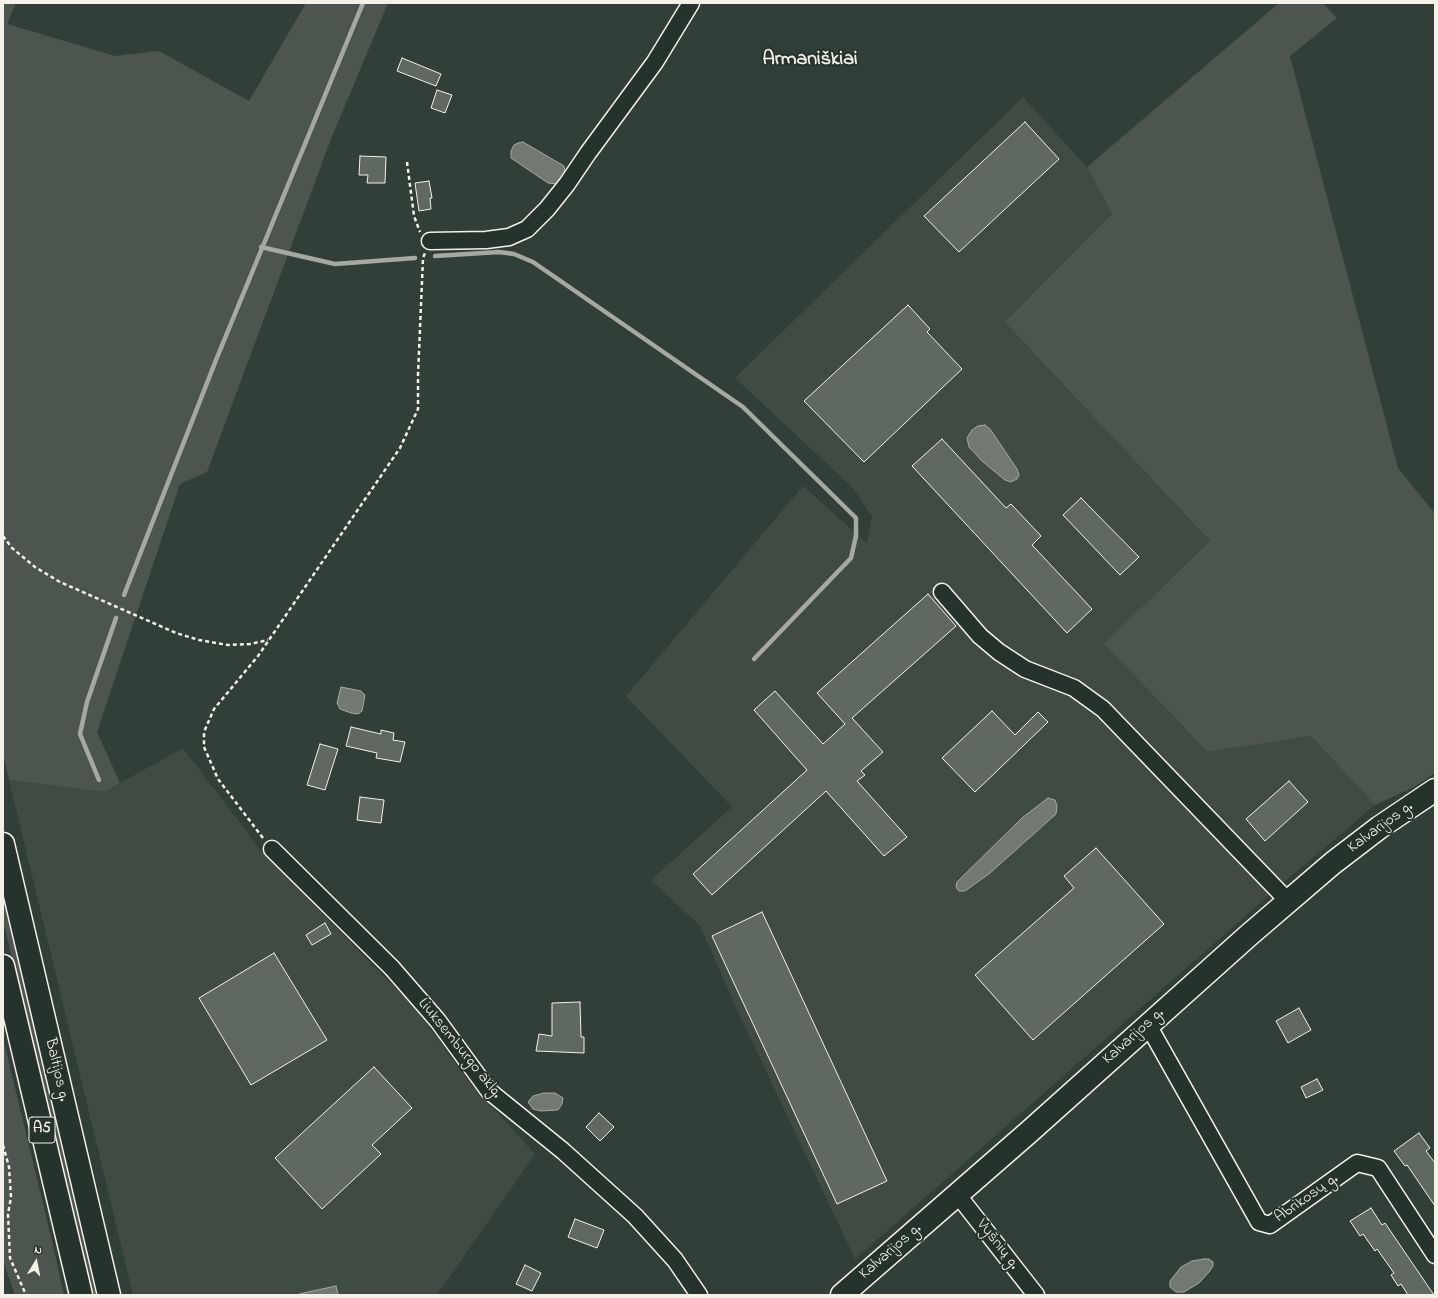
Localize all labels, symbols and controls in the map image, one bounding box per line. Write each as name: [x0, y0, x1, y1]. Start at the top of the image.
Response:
district label: Armaniškiai: [762, 49, 858, 73]
street label: Kalvarijos g.: [1345, 798, 1417, 858]
street label: Liuksemburgo aklg.: [413, 995, 505, 1103]
street label: Kalvarijos g.: [1099, 1004, 1169, 1070]
street label: Baltijos g.: [39, 1036, 73, 1104]
road number: A5: [29, 1117, 55, 1143]
street label: Abrikosų g.: [1272, 1170, 1342, 1228]
street label: Vyšnių g.: [971, 1216, 1023, 1274]
street label: Kalvarijos g.: [856, 1220, 926, 1284]
north arrow: [16, 1242, 56, 1282]
text: N: [33, 1242, 43, 1259]

